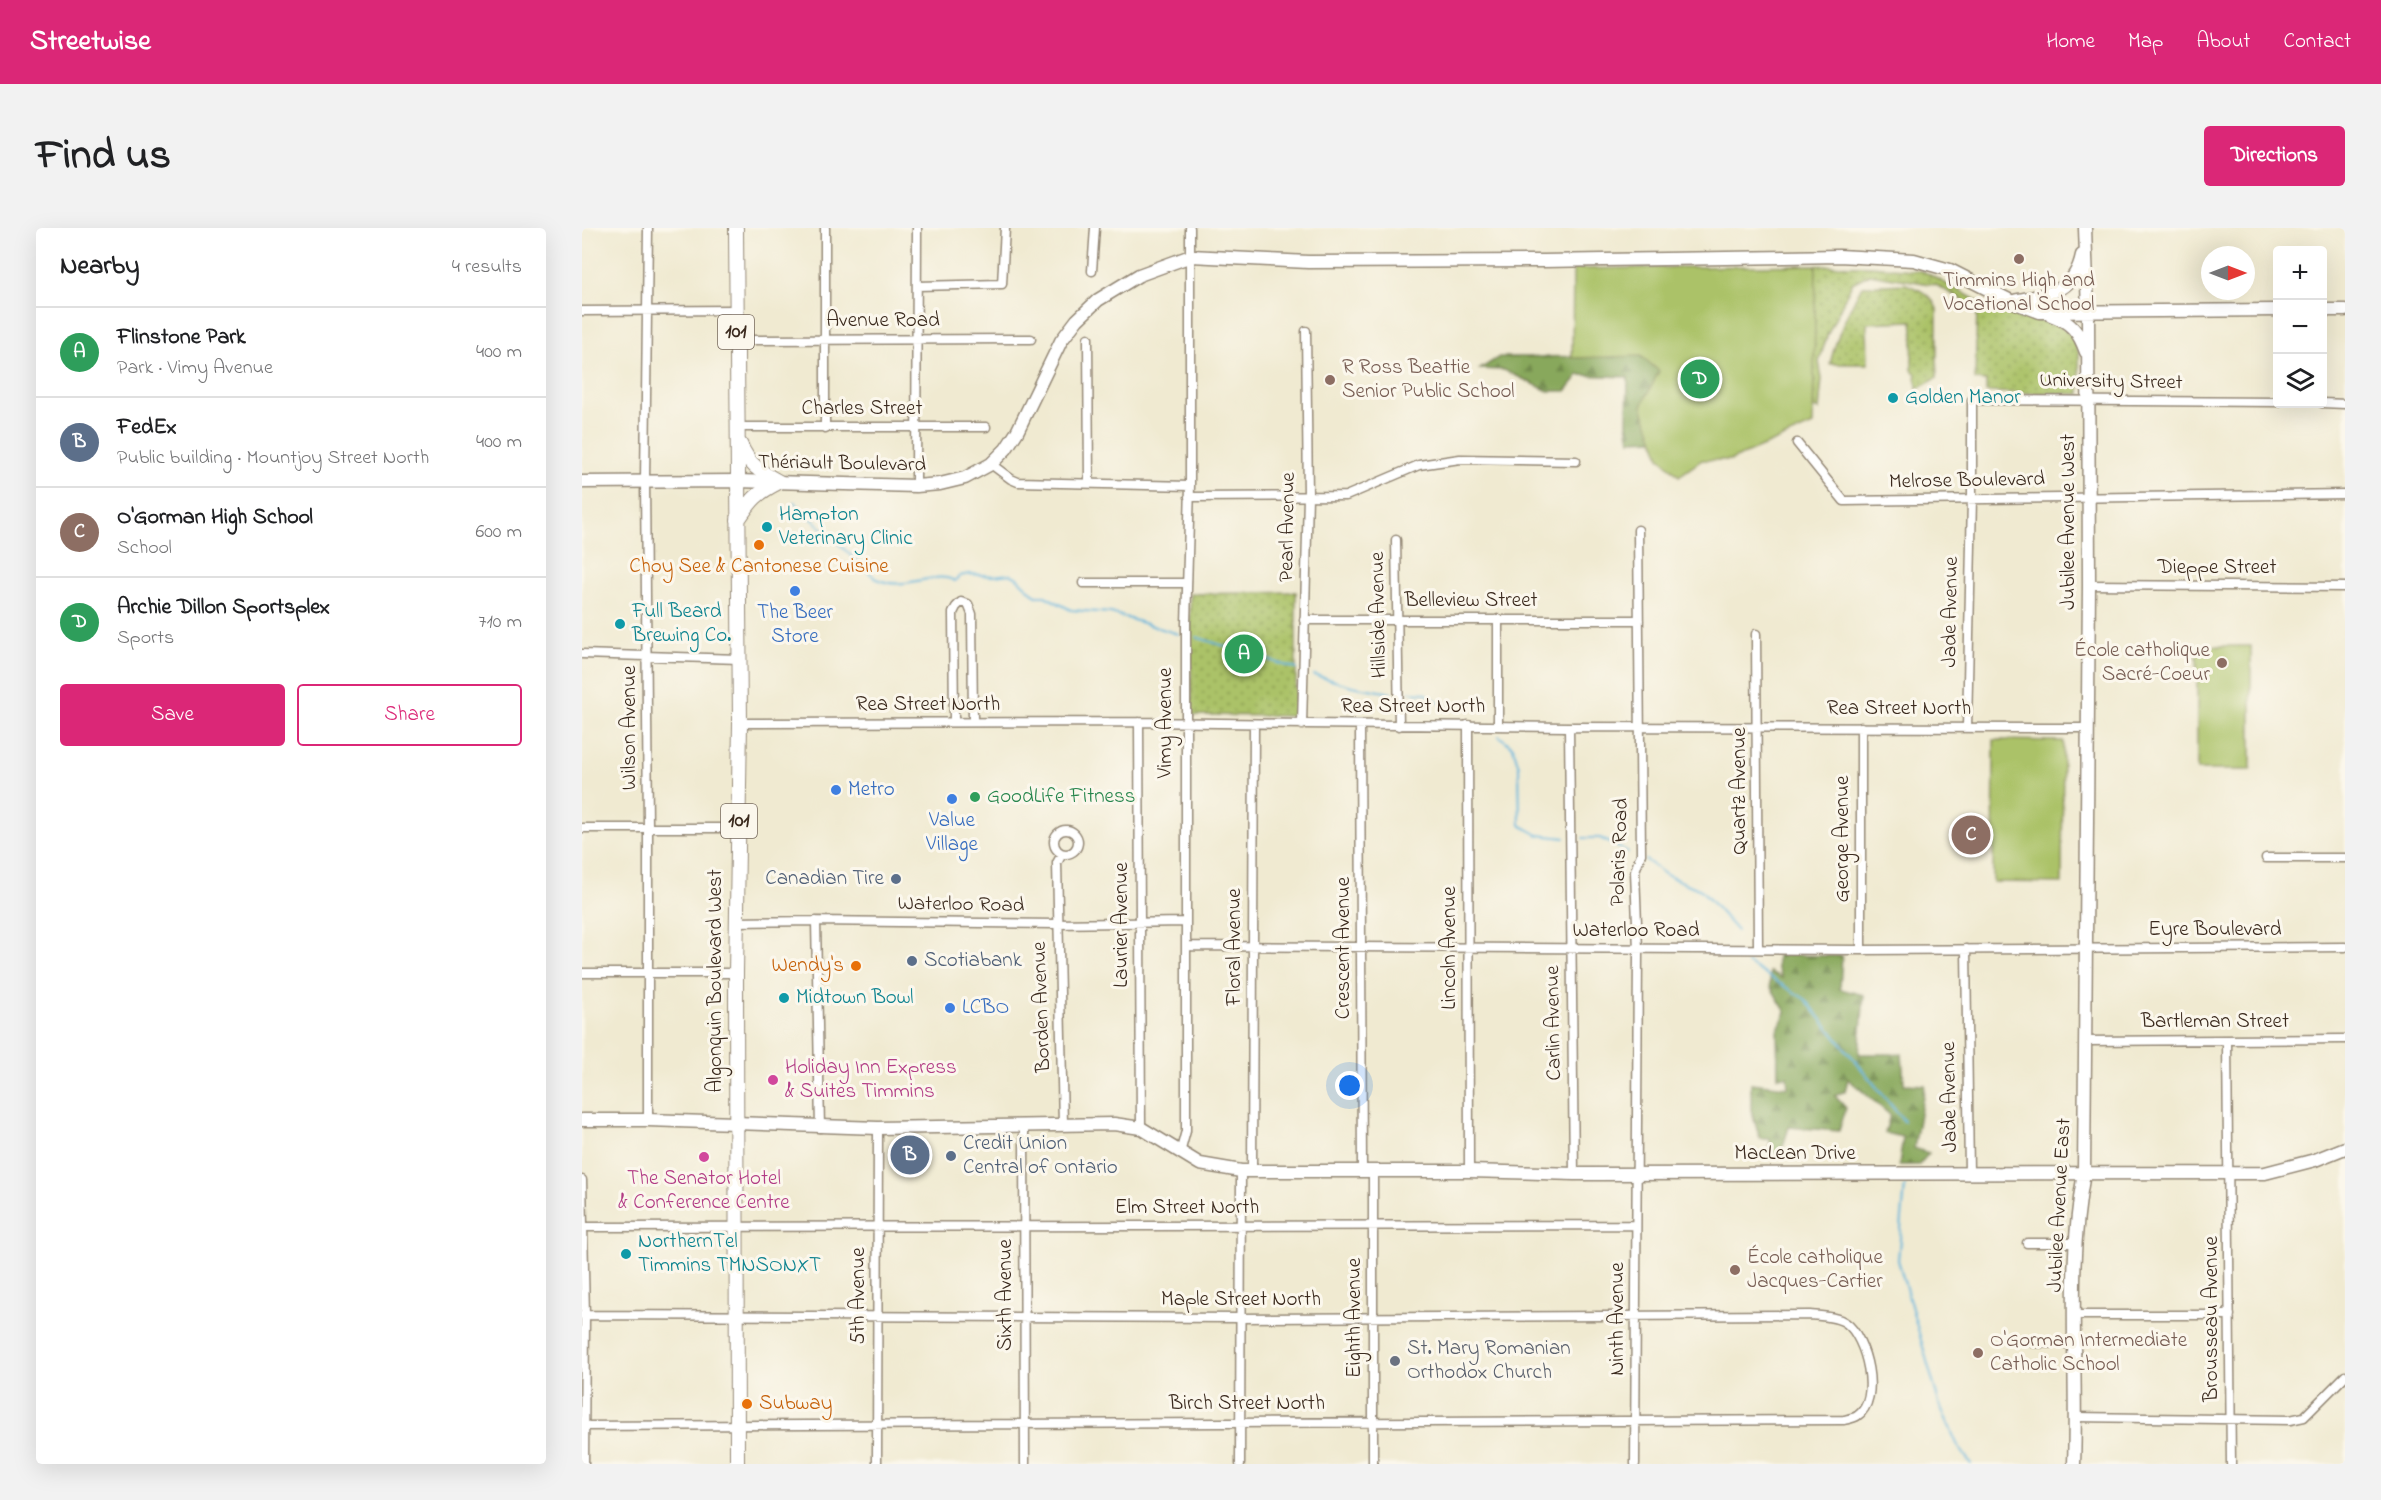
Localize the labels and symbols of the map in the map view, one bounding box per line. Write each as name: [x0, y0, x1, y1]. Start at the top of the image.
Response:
north arrow: [2201, 246, 2255, 300]
marker: Timmins High and Vocational School: [2012, 252, 2026, 266]
place label: Timmins High and Vocational School: [1942, 266, 2095, 320]
street label: Avenue Road: [826, 306, 940, 336]
road number: 101: [718, 315, 754, 349]
place label: R Ross Beattie Senior Public School: [1342, 353, 1514, 407]
pin: D: [1680, 356, 1720, 402]
street label: University Street: [2039, 366, 2183, 400]
marker: R Ross Beattie Senior Public School: [1323, 373, 1337, 387]
place label: Golden Manor: [1905, 383, 2021, 413]
marker: Golden Manor: [1886, 391, 1900, 405]
street label: Charles Street: [801, 394, 923, 424]
street label: Jubilee Avenue West: [2054, 434, 2084, 610]
street label: Thériault Boulevard: [757, 448, 927, 480]
street label: Melrose Boulevard: [1889, 465, 2046, 497]
street label: Pearl Avenue: [1272, 471, 1304, 582]
place label: Hampton Veterinary Clinic: [778, 500, 913, 556]
marker: Hampton Veterinary Clinic: [760, 520, 774, 534]
marker: Choy See & Cantonese Cuisine: [752, 538, 766, 552]
street label: Hillside Avenue: [1363, 551, 1395, 679]
place label: Choy See & Cantonese Cuisine: [629, 552, 889, 584]
street label: Dieppe Street: [2156, 553, 2277, 583]
street label: Jade Avenue: [1935, 556, 1967, 668]
marker: The Beer Store: [788, 584, 802, 598]
street label: Belleview Street: [1403, 586, 1538, 616]
place label: Full Beard Brewing Co.: [631, 597, 731, 653]
place label: The Beer Store: [757, 598, 834, 652]
marker: Full Beard Brewing Co.: [613, 617, 627, 631]
pin: A: [1224, 632, 1264, 676]
place label: École catholique Sacré-Coeur: [2074, 636, 2211, 690]
marker: École catholique Sacré-Coeur: [2215, 656, 2229, 670]
street label: Wilson Avenue: [615, 665, 645, 790]
street label: Vimy Avenue: [1151, 667, 1183, 779]
street label: Rea Street North: [856, 690, 1000, 720]
street label: Rea Street North: [1341, 692, 1485, 722]
street label: Rea Street North: [1827, 694, 1971, 724]
street label: Quartz Avenue: [1725, 727, 1755, 855]
place label: Metro: [848, 775, 895, 805]
street label: George Avenue: [1828, 775, 1860, 902]
place label: GoodLife Fitness: [987, 782, 1135, 812]
marker: Metro: [829, 783, 843, 797]
marker: GoodLife Fitness: [968, 790, 982, 804]
marker: Value Village: [945, 792, 959, 806]
street label: Polaris Road: [1603, 797, 1637, 906]
road number: 101: [721, 804, 757, 838]
place label: Value Village: [925, 806, 979, 862]
pin: C: [1952, 812, 1990, 858]
street label: Laurier Avenue: [1107, 862, 1137, 988]
place label: Canadian Tire: [765, 864, 885, 894]
street label: Algonquin Boulevard West: [701, 869, 733, 1093]
marker: Canadian Tire: [889, 872, 903, 886]
street label: Crescent Avenue: [1329, 876, 1359, 1019]
street label: Lincoln Avenue: [1435, 886, 1465, 1010]
street label: Floral Avenue: [1220, 888, 1250, 1007]
street label: Waterloo Road: [897, 889, 1025, 921]
street label: Eyre Boulevard: [2148, 915, 2282, 947]
street label: Waterloo Road: [1573, 916, 1700, 946]
street label: Borden Avenue: [1025, 940, 1059, 1074]
place label: Scotiabank: [924, 946, 1023, 976]
place label: Wendy's: [772, 951, 844, 983]
marker: Scotiabank: [905, 954, 919, 968]
marker: Wendy's: [849, 959, 863, 973]
street label: Carlin Avenue: [1538, 965, 1570, 1081]
place label: Midtown Bowl: [796, 983, 914, 1013]
marker: Midtown Bowl: [777, 991, 791, 1005]
place label: LCBO: [962, 993, 1009, 1023]
marker: LCBO: [943, 1001, 957, 1015]
street label: Bartleman Street: [2140, 1007, 2289, 1037]
street label: Jade Avenue: [1934, 1041, 1966, 1153]
place label: Holiday Inn Express & Suites Timmins: [785, 1053, 957, 1107]
your location: [1335, 1071, 1364, 1100]
marker: Holiday Inn Express & Suites Timmins: [766, 1073, 780, 1087]
street label: Jubilee Avenue East: [2040, 1117, 2080, 1293]
place label: Credit Union Central of Ontario: [963, 1129, 1118, 1183]
pin: B: [890, 1132, 930, 1178]
street label: MacLean Drive: [1734, 1139, 1856, 1169]
marker: Credit Union Central of Ontario: [944, 1149, 958, 1163]
marker: The Senator Hotel & Conference Centre: [697, 1150, 711, 1164]
place label: The Senator Hotel & Conference Centre: [618, 1164, 790, 1218]
street label: Elm Street North: [1115, 1193, 1259, 1223]
place label: NorthernTel Timmins TMNSONXT: [638, 1227, 821, 1281]
street label: Brousseau Avenue: [2197, 1236, 2227, 1403]
street label: Sixth Avenue: [991, 1239, 1021, 1351]
place label: École catholique Jacques-Cartier: [1747, 1243, 1884, 1297]
marker: NorthernTel Timmins TMNSONXT: [619, 1247, 633, 1261]
street label: 5th Avenue: [844, 1247, 874, 1345]
street label: Eighth Avenue: [1340, 1257, 1372, 1378]
street label: Ninth Avenue: [1603, 1262, 1633, 1376]
marker: École catholique Jacques-Cartier: [1728, 1263, 1742, 1277]
street label: Maple Street North: [1161, 1285, 1321, 1315]
place label: O'Gorman Intermediate Catholic School: [1990, 1326, 2188, 1380]
place label: St. Mary Romanian Orthodox Church: [1407, 1334, 1571, 1388]
marker: O'Gorman Intermediate Catholic School: [1971, 1346, 1985, 1360]
marker: St. Mary Romanian Orthodox Church: [1388, 1354, 1402, 1368]
place label: Subway: [759, 1389, 832, 1421]
street label: Birch Street North: [1168, 1389, 1325, 1419]
marker: Subway: [740, 1397, 754, 1411]

